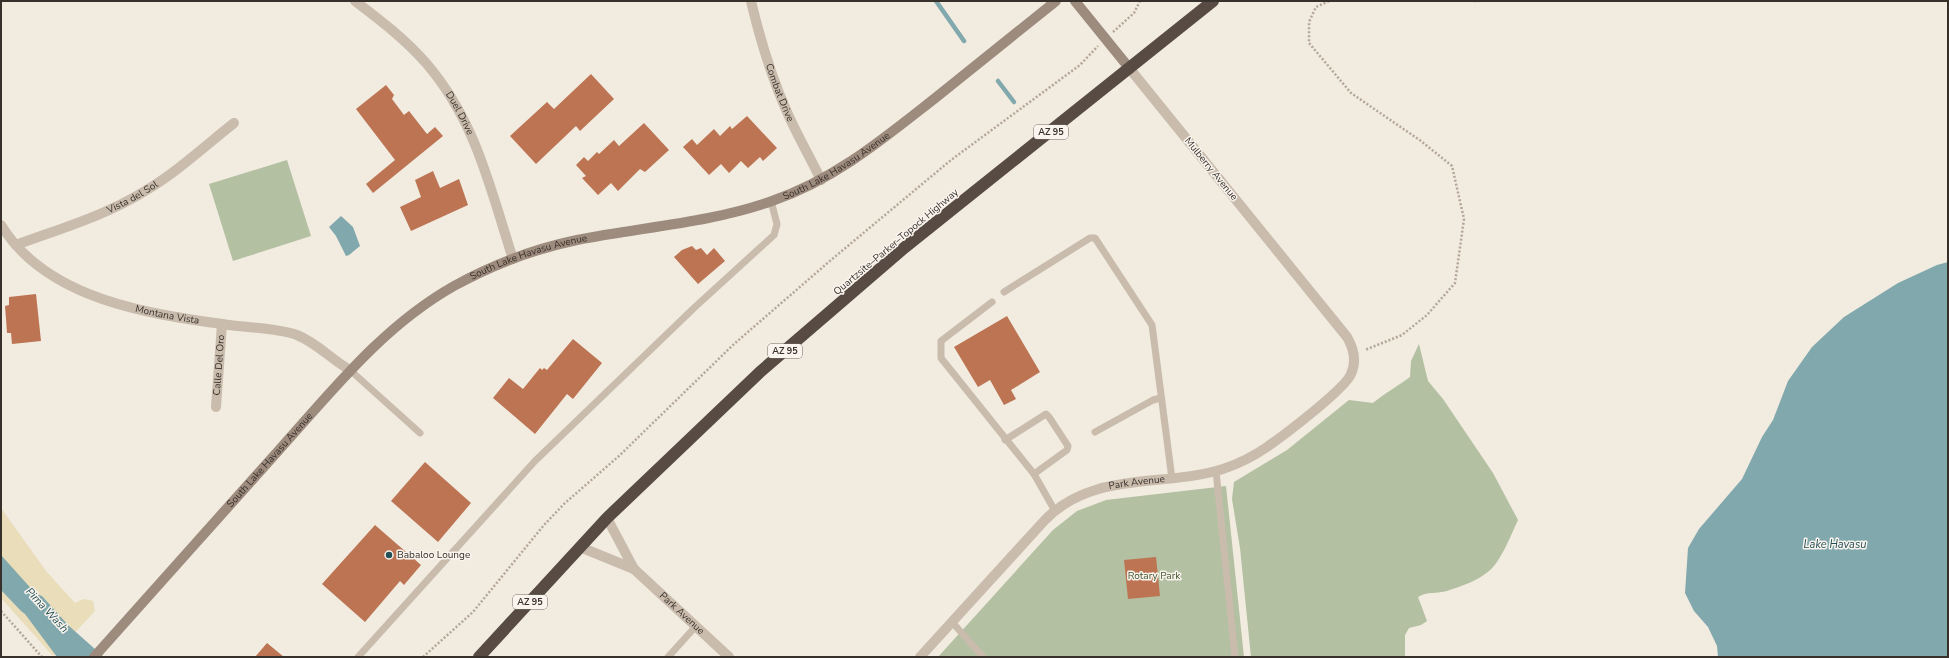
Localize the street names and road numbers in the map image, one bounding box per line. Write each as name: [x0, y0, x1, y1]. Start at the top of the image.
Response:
street label: Combat Drive: [762, 62, 797, 124]
street label: Duel Drive: [442, 89, 477, 137]
road number: AZ 95: [1034, 125, 1068, 139]
street label: South Lake Havasu Avenue: [781, 129, 893, 203]
street label: Mulberry Avenue: [1181, 134, 1241, 204]
street label: Vista del Sol: [104, 178, 161, 218]
street label: Quartzsite–Parker–Topock Highway: [831, 185, 962, 298]
street label: South Lake Havasu Avenue: [468, 231, 588, 284]
street label: Montana Vista: [134, 302, 200, 328]
street label: Calle Del Oro: [210, 334, 228, 396]
road number: AZ 95: [768, 344, 802, 358]
street label: South Lake Havasu Avenue: [224, 410, 316, 511]
street label: Park Avenue: [1107, 472, 1166, 493]
street label: Park Avenue: [656, 589, 707, 638]
road number: AZ 95: [513, 595, 547, 609]

